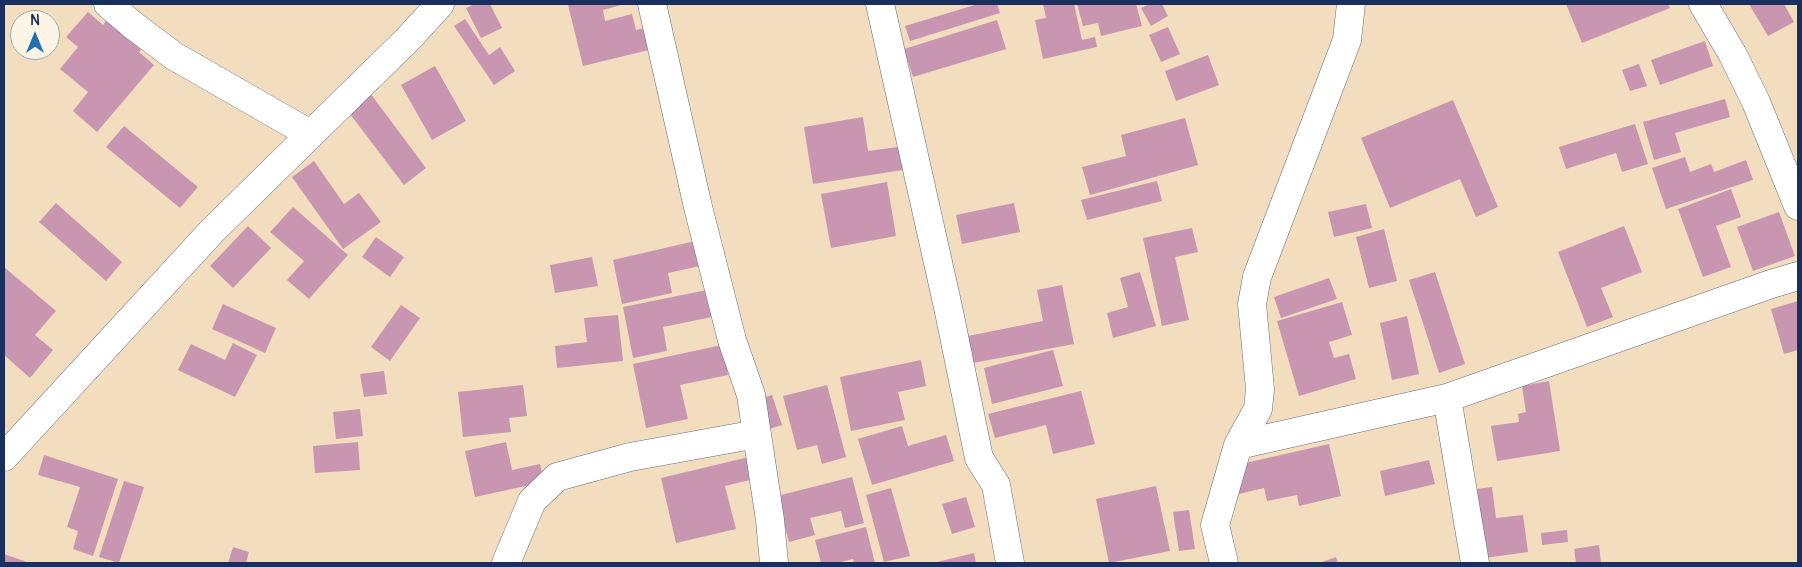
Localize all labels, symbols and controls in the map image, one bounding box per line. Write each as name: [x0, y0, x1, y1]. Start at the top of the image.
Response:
north arrow: [10, 10, 60, 60]
text: N: [30, 12, 40, 29]

